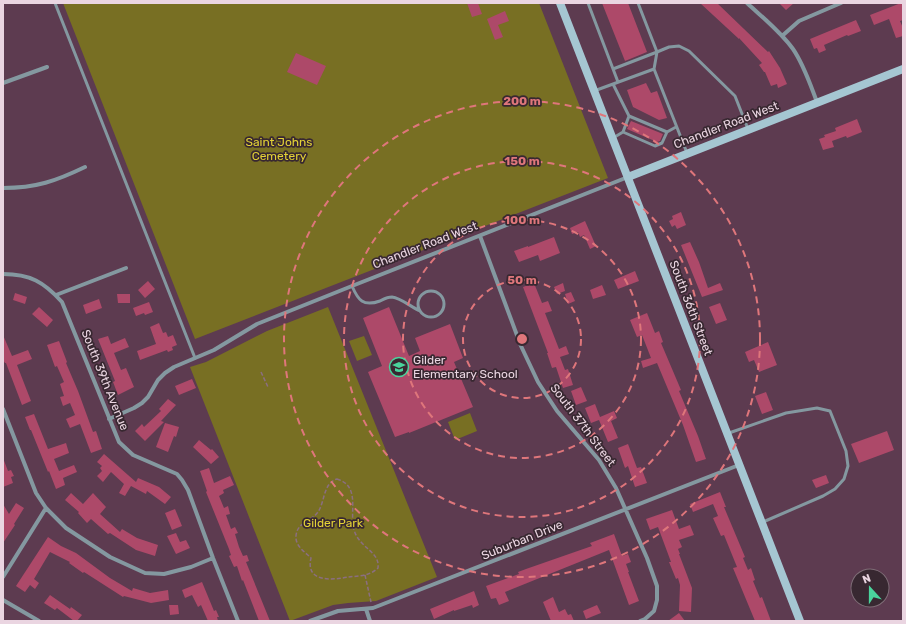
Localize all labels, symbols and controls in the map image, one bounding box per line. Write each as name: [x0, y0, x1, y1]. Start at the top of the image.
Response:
text: 200 m: [503, 94, 541, 108]
street label: Chandler Road West: [672, 98, 781, 151]
park label: Saint Johns Cemetery: [245, 135, 313, 163]
text: 150 m: [504, 154, 540, 168]
text: 100 m: [504, 213, 540, 227]
street label: Chandler Road West: [371, 218, 480, 271]
street label: South 36th Street: [666, 259, 716, 358]
text: 50 m: [507, 273, 537, 287]
street label: South 39th Avenue: [78, 328, 132, 433]
centre of rings: [515, 332, 529, 346]
place label: Gilder Elementary School: [413, 353, 518, 381]
school or university icon: Gilder Elementary School: [388, 356, 410, 378]
street label: South 37th Street: [547, 381, 619, 469]
park label: Gilder Park: [303, 516, 364, 530]
street label: Suburban Drive: [479, 517, 565, 563]
north arrow: [850, 568, 890, 608]
text: N: [861, 572, 873, 587]

